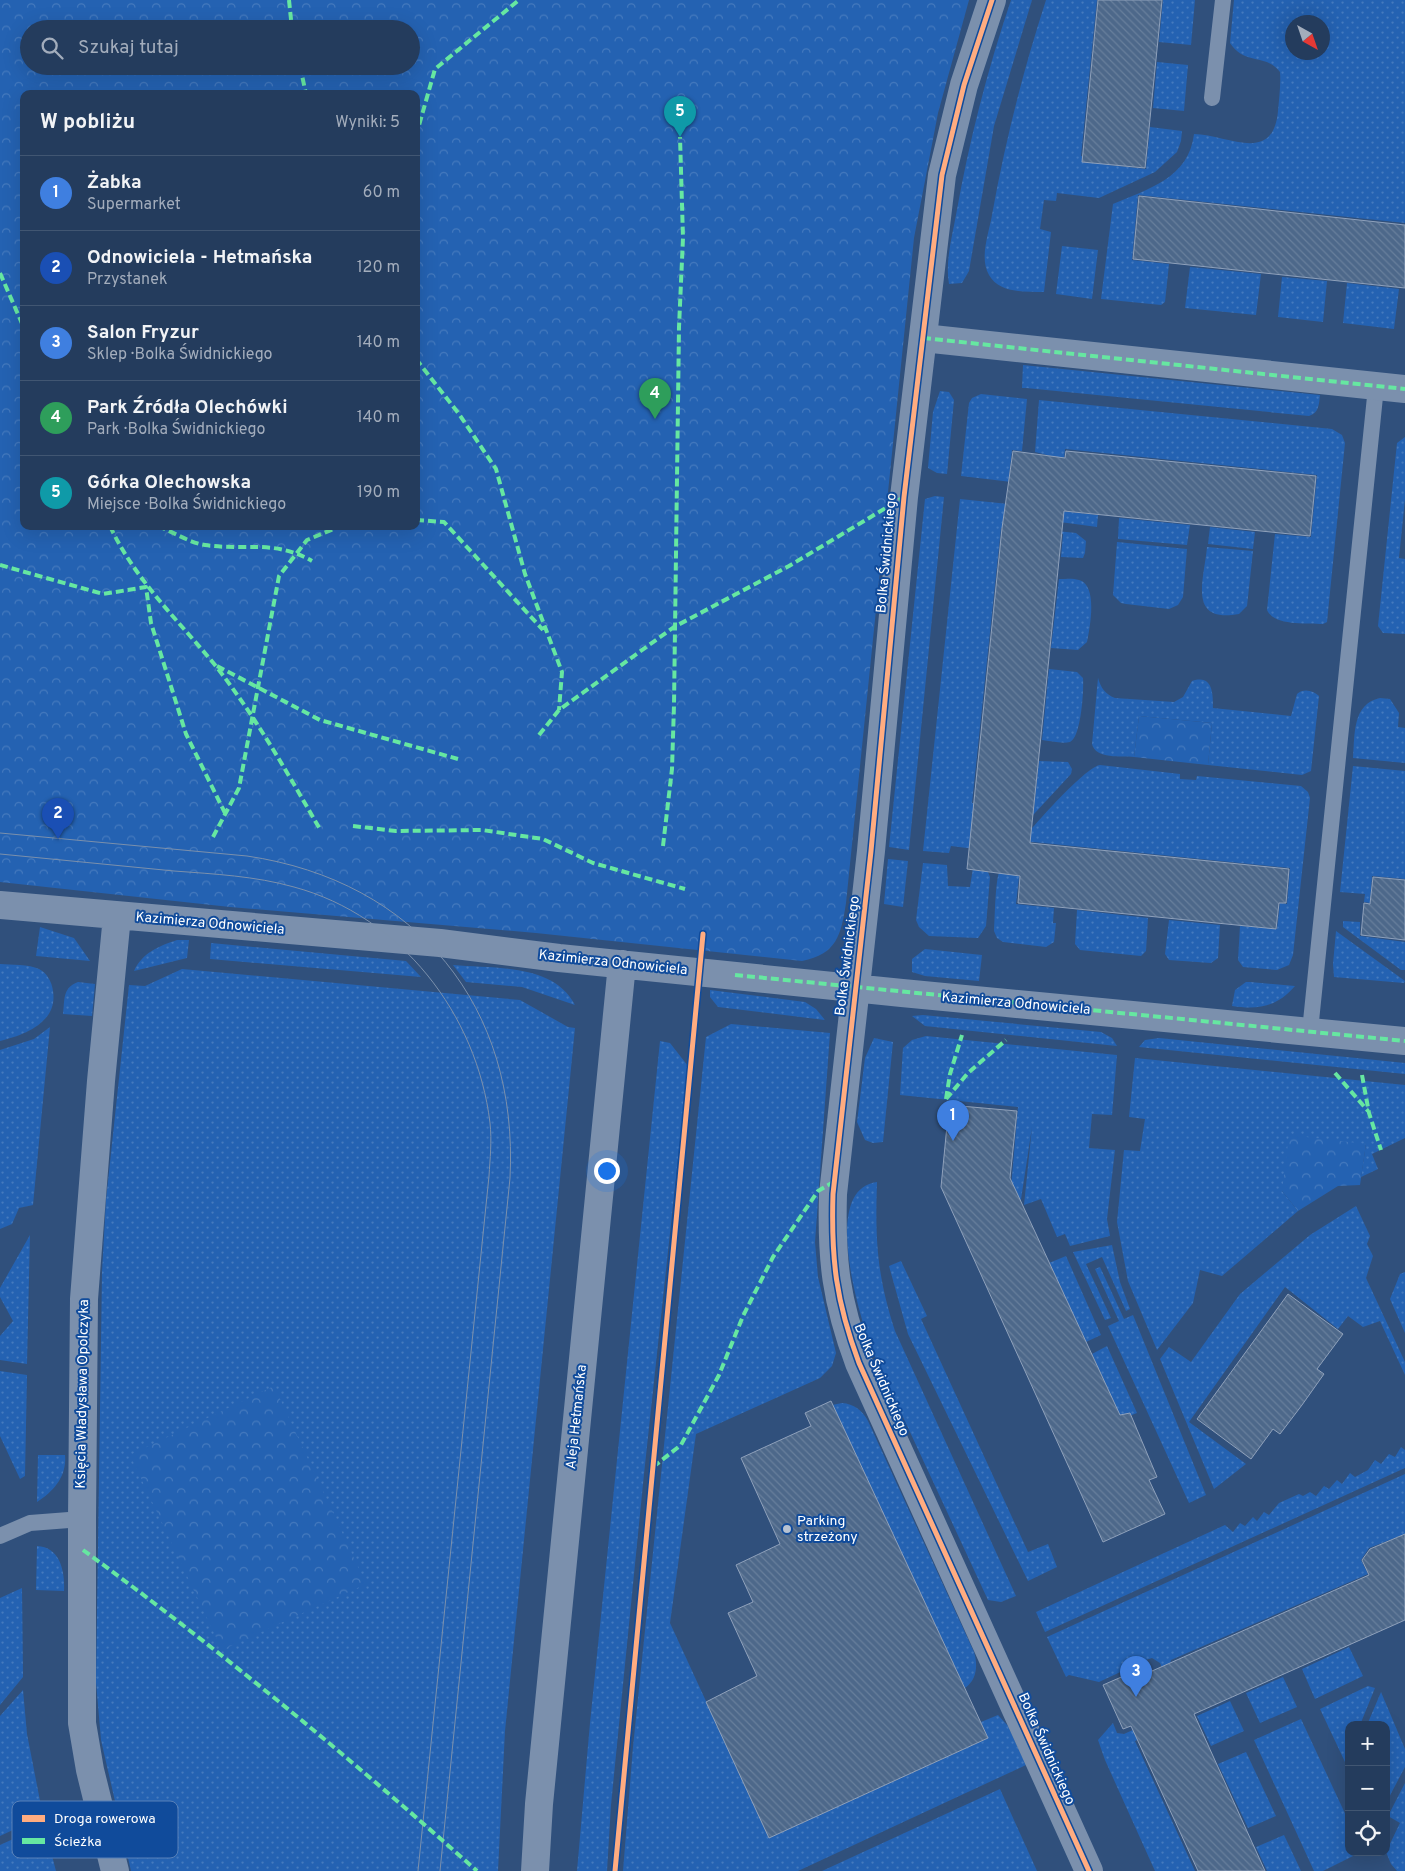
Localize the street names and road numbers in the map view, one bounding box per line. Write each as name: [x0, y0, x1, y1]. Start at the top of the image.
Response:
street label: Bolka Świdnickiego: [872, 492, 901, 614]
street label: Bolka Świdnickiego: [831, 895, 864, 1017]
street label: Kazimierza Odnowiciela: [135, 909, 285, 939]
street label: Kazimierza Odnowiciela: [538, 947, 688, 979]
street label: Kazimierza Odnowiciela: [941, 989, 1091, 1019]
street label: Księcia Władysława Opolczyka: [73, 1299, 93, 1489]
street label: Bolka Świdnickiego: [850, 1321, 913, 1439]
street label: Aleja Hetmańska: [563, 1364, 591, 1470]
street label: Bolka Świdnickiego: [1014, 1690, 1079, 1808]

